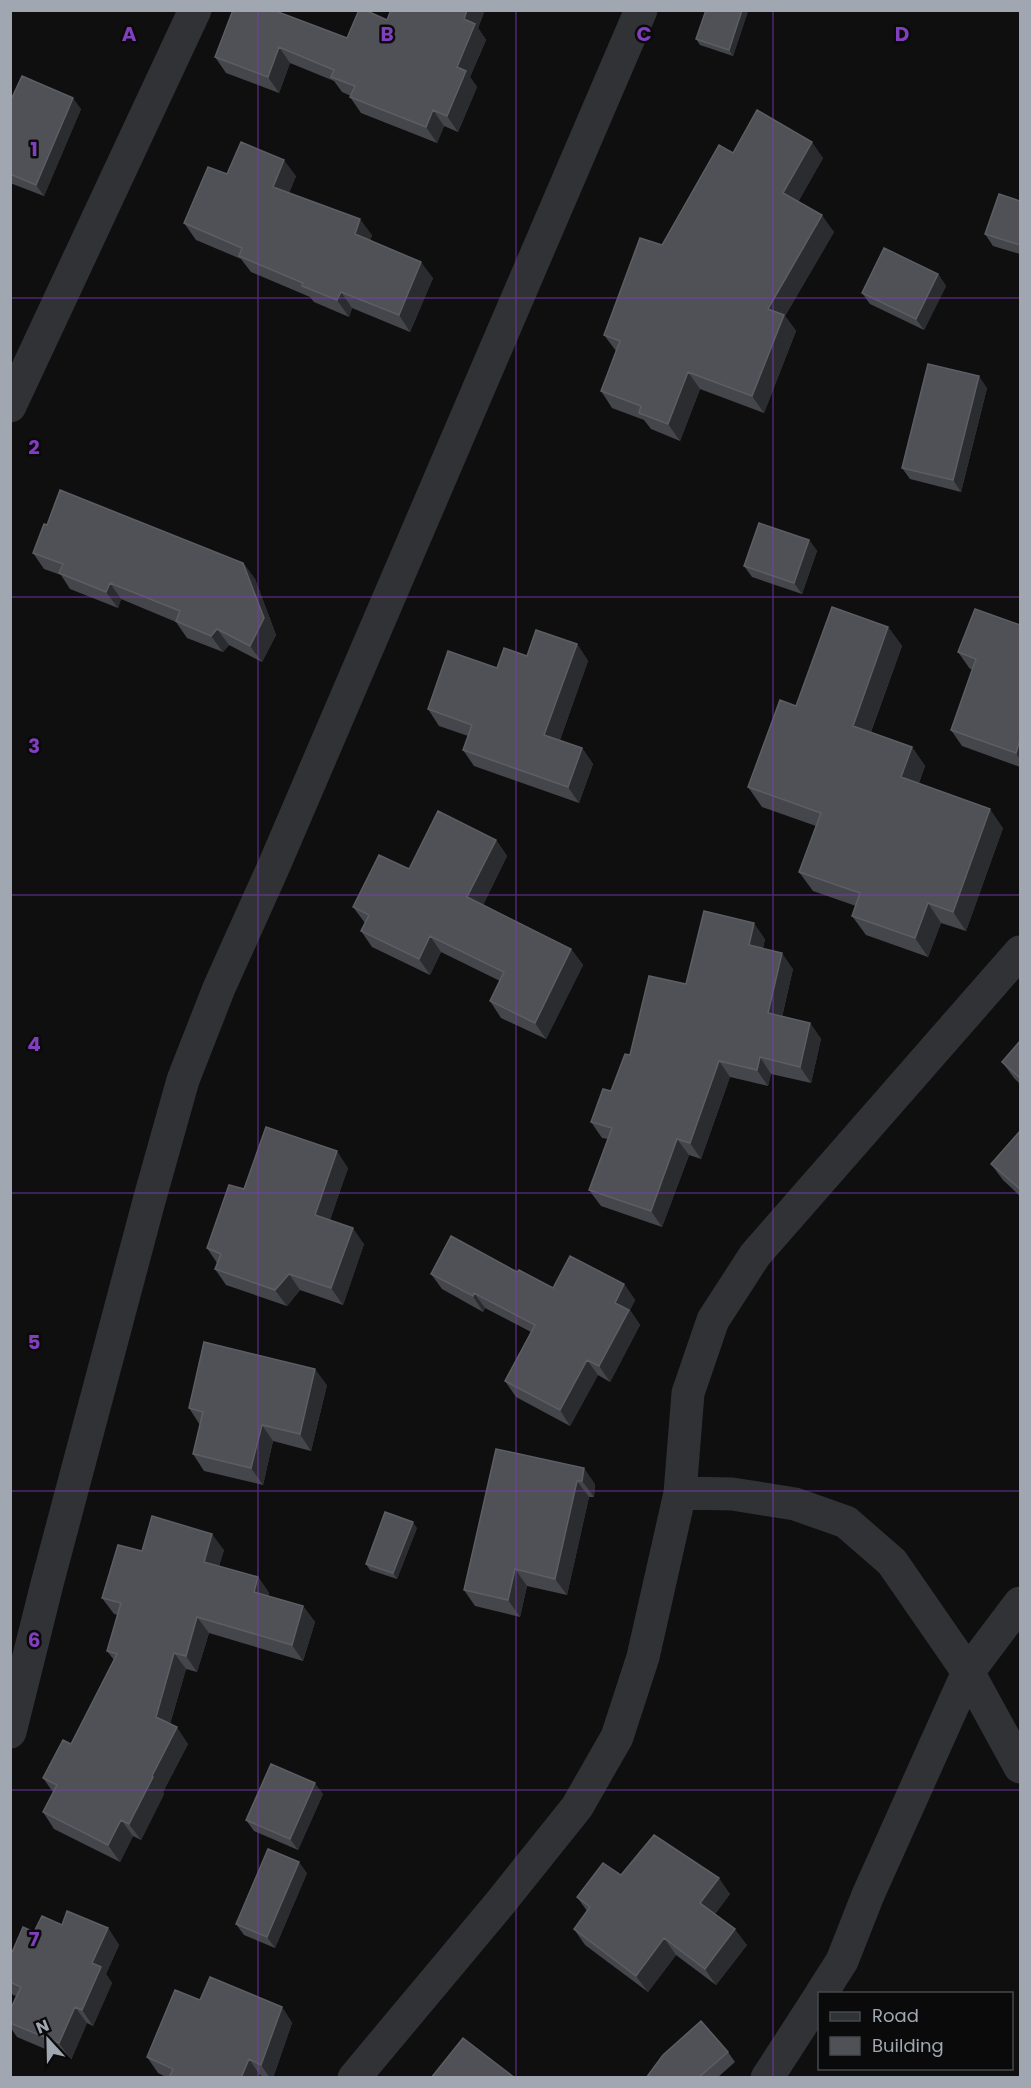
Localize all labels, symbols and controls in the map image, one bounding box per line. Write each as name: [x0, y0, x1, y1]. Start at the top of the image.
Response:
text: A: [122, 20, 137, 48]
text: B: [380, 20, 394, 48]
text: C: [636, 20, 652, 48]
text: D: [895, 20, 909, 48]
text: 1: [30, 135, 38, 163]
text: 2: [28, 433, 40, 461]
text: 3: [28, 732, 40, 760]
text: 4: [27, 1030, 41, 1058]
text: 5: [28, 1328, 41, 1356]
text: 6: [28, 1626, 40, 1654]
text: 7: [29, 1925, 40, 1953]
legend: [818, 1992, 1013, 2070]
text: Road: [872, 2003, 919, 2028]
north arrow: [18, 2010, 78, 2070]
text: N: [33, 2014, 52, 2039]
text: Building: [872, 2033, 944, 2058]

